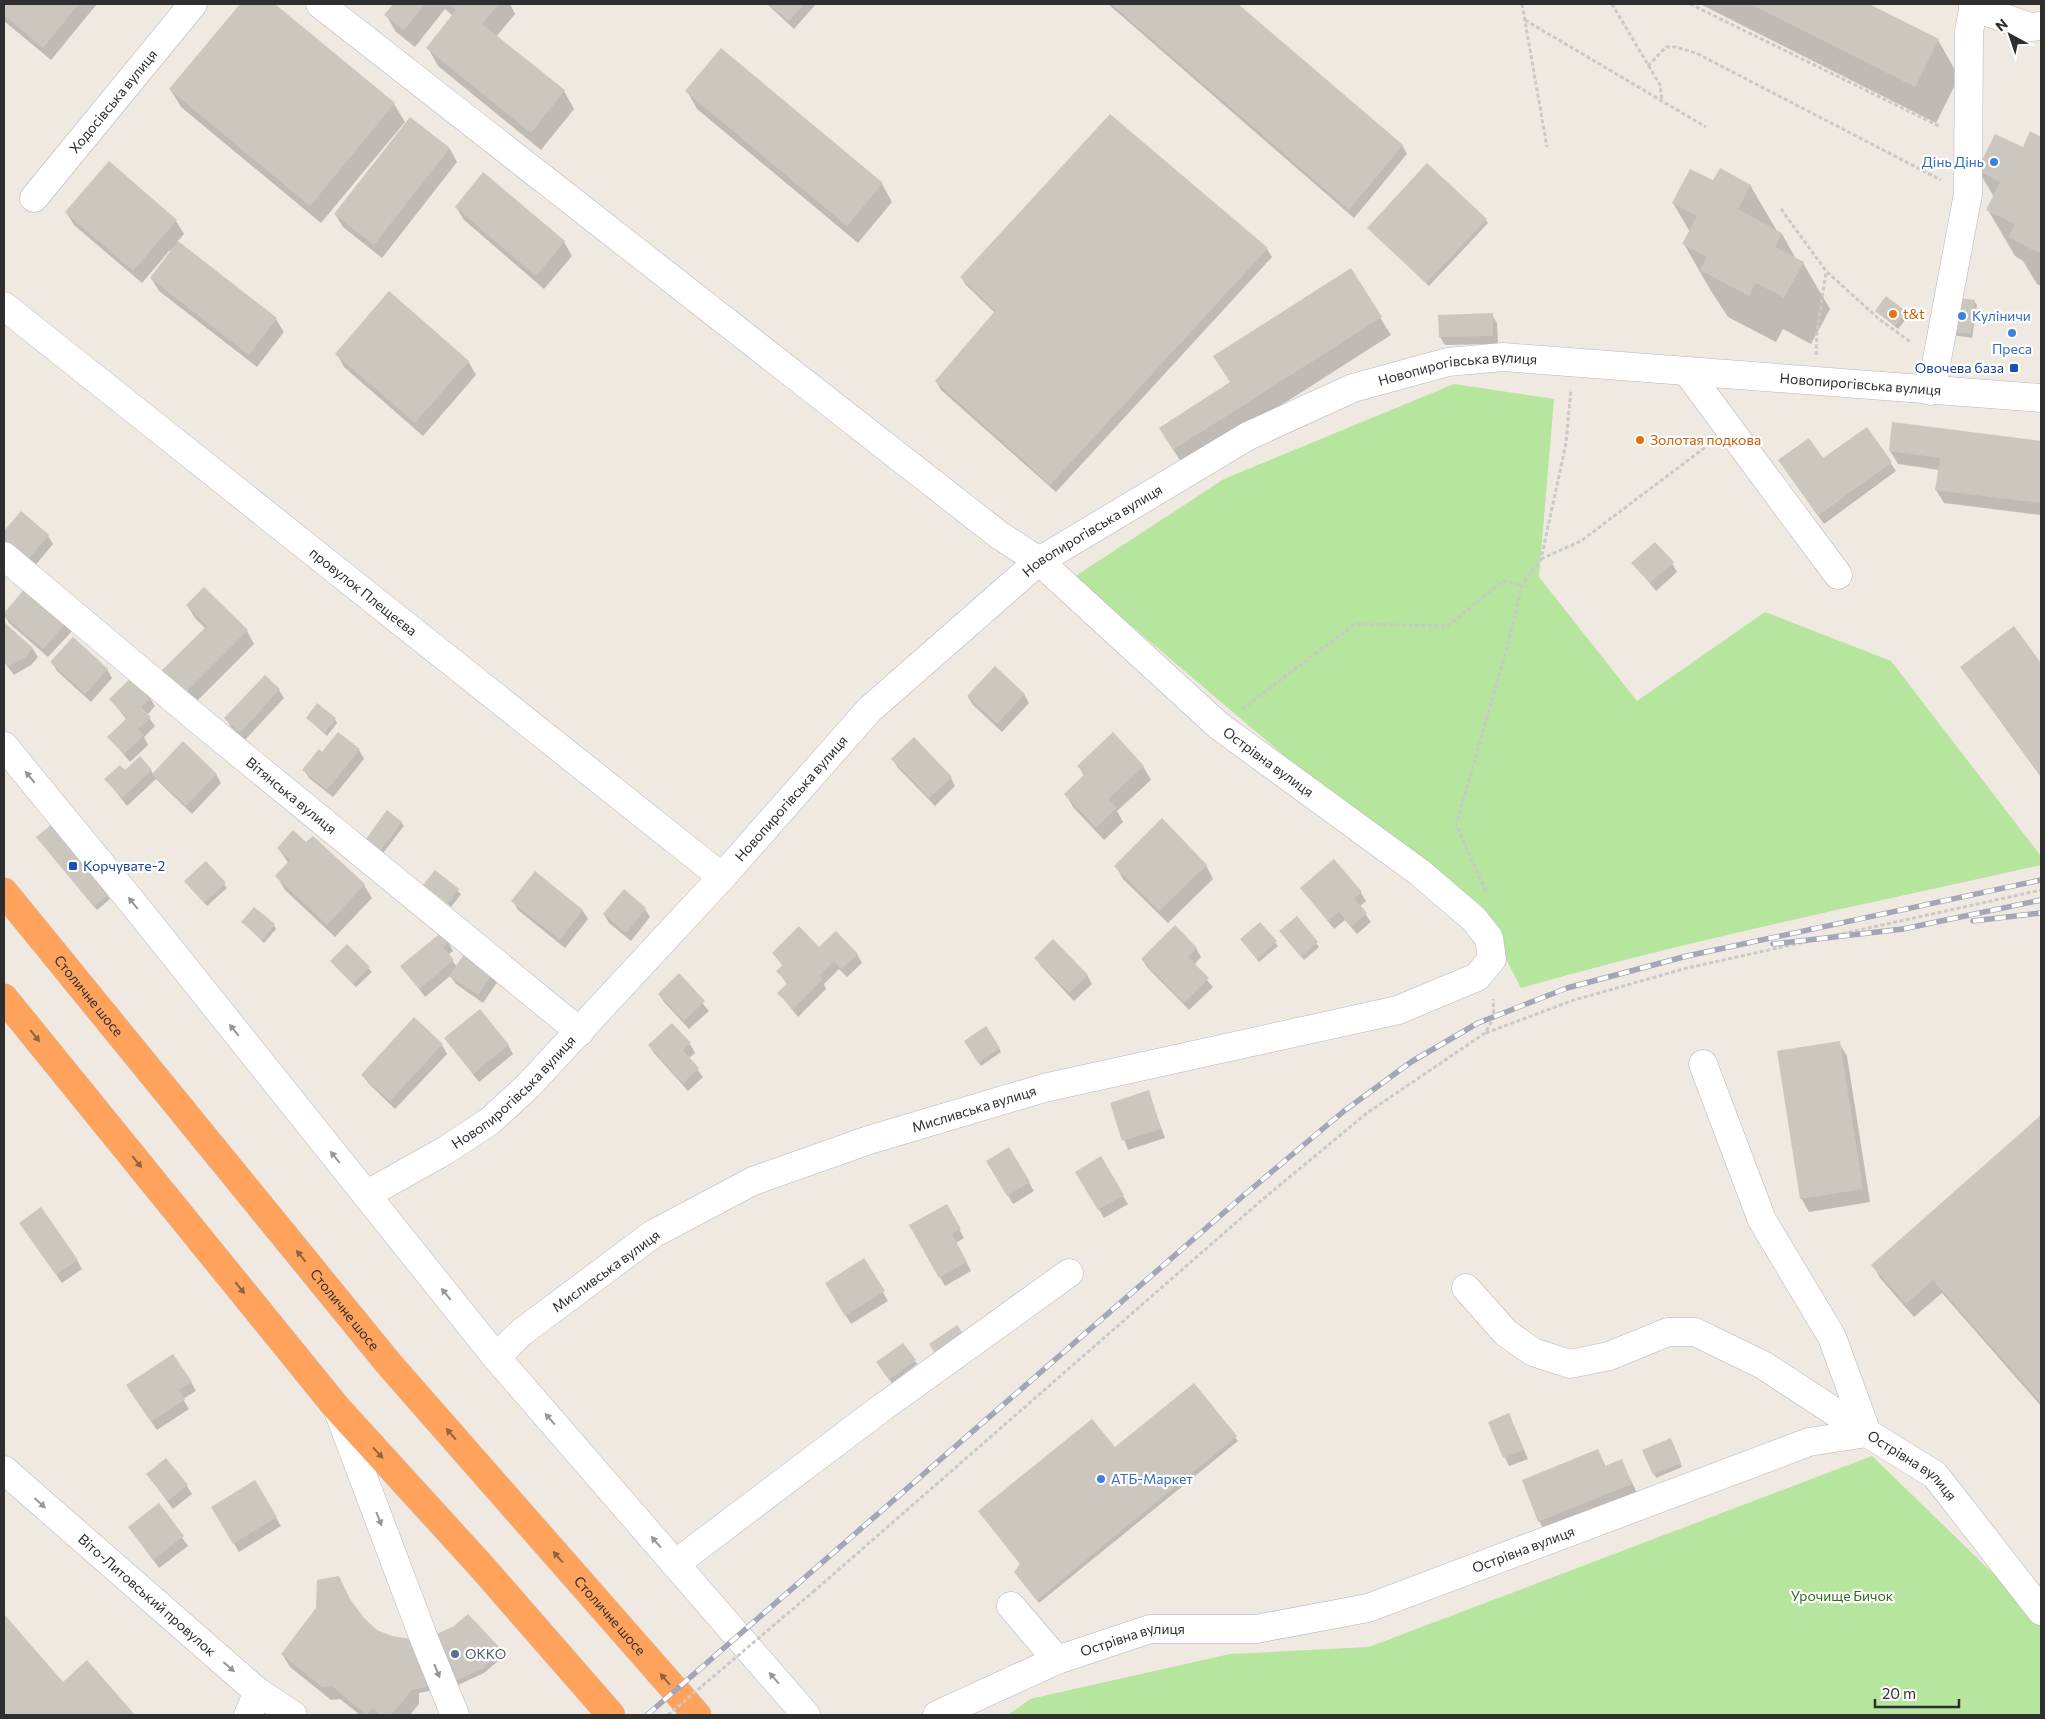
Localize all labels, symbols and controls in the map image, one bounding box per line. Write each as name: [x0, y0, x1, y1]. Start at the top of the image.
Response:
north arrow: [1985, 10, 2035, 60]
text: N: [1992, 15, 2011, 35]
street label: Ходосівська вулиця: [65, 46, 160, 156]
place label: Дінь Дінь: [1922, 153, 1984, 170]
marker: Дінь Дінь: [1988, 156, 2000, 168]
place label: t&t: [1903, 305, 1925, 322]
place label: Куліничи: [1972, 307, 2031, 324]
marker: t&t: [1887, 308, 1899, 320]
marker: Куліничи: [1956, 310, 1968, 322]
marker: Преса: [2006, 327, 2018, 339]
place label: Преса: [1992, 340, 2032, 357]
street label: Новопирогівська вулиця: [1376, 348, 1538, 389]
place label: Овочева база: [1915, 359, 2004, 376]
marker: Овочева база: [2008, 362, 2020, 374]
street label: Новопирогівська вулиця: [1779, 369, 1942, 398]
place label: Золотая подкова: [1650, 431, 1761, 448]
marker: Золотая подкова: [1634, 434, 1646, 446]
street label: Новопирогівська вулиця: [1018, 480, 1165, 580]
street label: провулок Плещеєва: [306, 543, 421, 639]
street label: Острівна вулиця: [1220, 723, 1317, 800]
street label: Новопирогівська вулиця: [731, 732, 851, 864]
street label: Вітянська вулиця: [243, 753, 340, 837]
one-way arrow: [24, 771, 35, 784]
place label: Корчувате-2: [83, 857, 166, 874]
marker: Корчувате-2: [67, 860, 79, 872]
one-way arrow: [127, 896, 138, 909]
street label: Столичне шосе: [51, 951, 127, 1040]
one-way arrow: [229, 1023, 240, 1036]
one-way arrow: [29, 1029, 40, 1042]
street label: Новопирогівська вулиця: [448, 1032, 579, 1152]
street label: Мисливська вулиця: [910, 1082, 1038, 1136]
one-way arrow: [330, 1150, 341, 1163]
one-way arrow: [132, 1155, 143, 1168]
street label: Мисливська вулиця: [548, 1226, 663, 1315]
one-way arrow: [296, 1250, 307, 1263]
street label: Столичне шосе: [307, 1265, 383, 1354]
one-way arrow: [234, 1281, 245, 1294]
one-way arrow: [440, 1288, 451, 1301]
one-way arrow: [545, 1413, 556, 1425]
street label: Острівна вулиця: [1865, 1426, 1961, 1504]
one-way arrow: [445, 1428, 456, 1441]
one-way arrow: [372, 1446, 384, 1458]
place label: АТБ-Маркет: [1111, 1470, 1193, 1487]
marker: АТБ-Маркет: [1095, 1473, 1107, 1485]
one-way arrow: [34, 1497, 46, 1509]
one-way arrow: [375, 1512, 383, 1527]
street label: Острівна вулиця: [1470, 1522, 1577, 1576]
street label: Віто-Литовський провулок: [75, 1530, 220, 1660]
one-way arrow: [651, 1536, 662, 1549]
one-way arrow: [552, 1551, 564, 1563]
street label: Столичне шосе: [571, 1572, 650, 1659]
park label: Урочище Бичок: [1791, 1587, 1894, 1604]
street label: Острівна вулиця: [1078, 1619, 1185, 1660]
place label: ОККО: [465, 1645, 506, 1662]
marker: ОККО: [449, 1648, 461, 1660]
one-way arrow: [222, 1661, 235, 1672]
one-way arrow: [433, 1664, 441, 1678]
one-way arrow: [769, 1672, 780, 1684]
one-way arrow: [659, 1673, 671, 1685]
scale bar: [1875, 1676, 1959, 1708]
text: 20 m: [1882, 1684, 1916, 1702]

